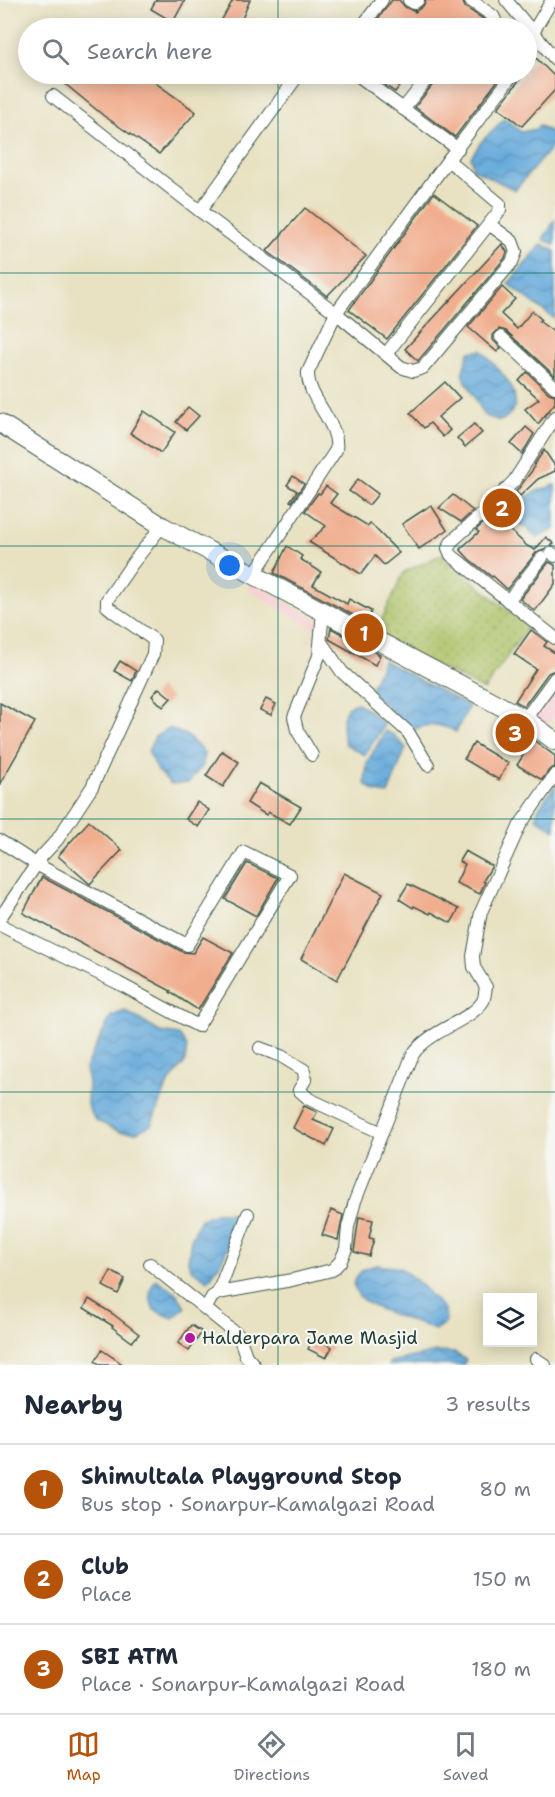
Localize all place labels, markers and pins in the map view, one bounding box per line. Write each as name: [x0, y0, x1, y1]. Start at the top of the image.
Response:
pin: 2: [482, 486, 522, 530]
pin: 1: [344, 610, 384, 656]
pin: 3: [496, 710, 534, 756]
place label: Halderpara Jame Masjid: [202, 1326, 418, 1350]
marker: Halderpara Jame Masjid: [183, 1331, 197, 1345]

